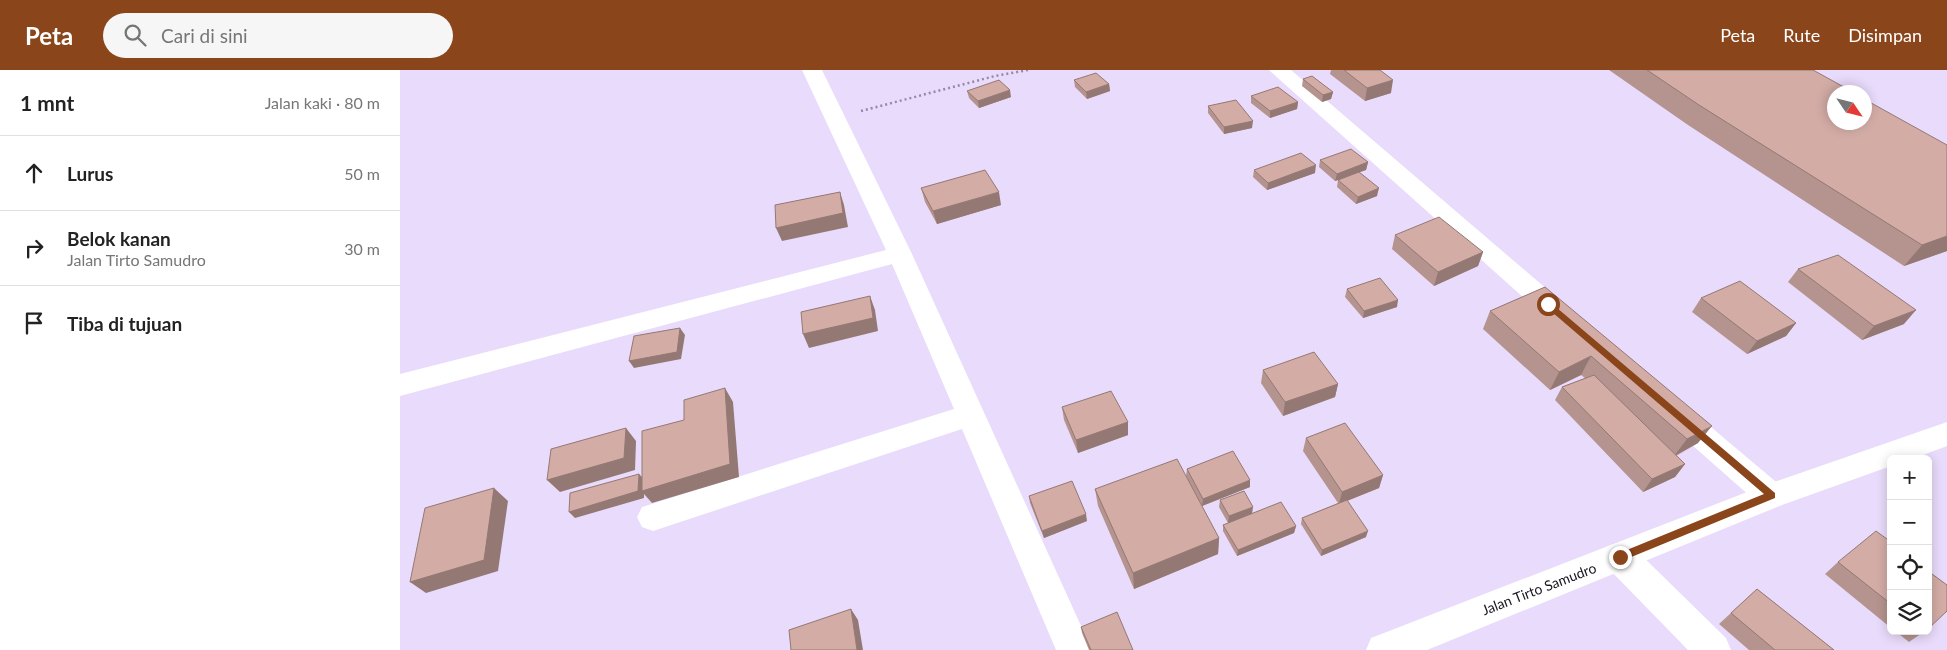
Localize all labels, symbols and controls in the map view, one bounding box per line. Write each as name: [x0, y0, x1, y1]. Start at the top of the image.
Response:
search box: [103, 13, 453, 58]
text: Peta: [25, 21, 73, 50]
icon: search: [121, 21, 149, 49]
text: Cari di sini: [161, 24, 248, 47]
text: Peta: [1720, 24, 1755, 46]
text: Rute: [1783, 24, 1820, 46]
text: Disimpan: [1848, 24, 1922, 46]
north arrow: [1827, 85, 1872, 130]
text: 1 mnt: [20, 90, 74, 115]
text: Jalan kaki · 80 m: [265, 93, 380, 112]
icon: ahead: [20, 159, 48, 187]
text: Lurus: [67, 162, 113, 185]
text: 50 m: [344, 164, 380, 183]
text: Belok kanan: [67, 227, 171, 250]
icon: right: [20, 234, 48, 262]
text: 30 m: [344, 239, 380, 258]
text: Jalan Tirto Samudro: [67, 250, 206, 269]
route start: [1537, 293, 1560, 316]
icon: arrive: [20, 309, 48, 337]
text: Tiba di tujuan: [67, 312, 182, 335]
map controls: [1887, 455, 1932, 635]
button: +: [1887, 455, 1932, 500]
button: −: [1887, 500, 1932, 545]
button: locate: [1887, 545, 1932, 590]
route end: [1609, 546, 1632, 569]
street label: Jalan Tirto Samudro: [1479, 559, 1599, 618]
button: layers: [1887, 590, 1932, 635]

